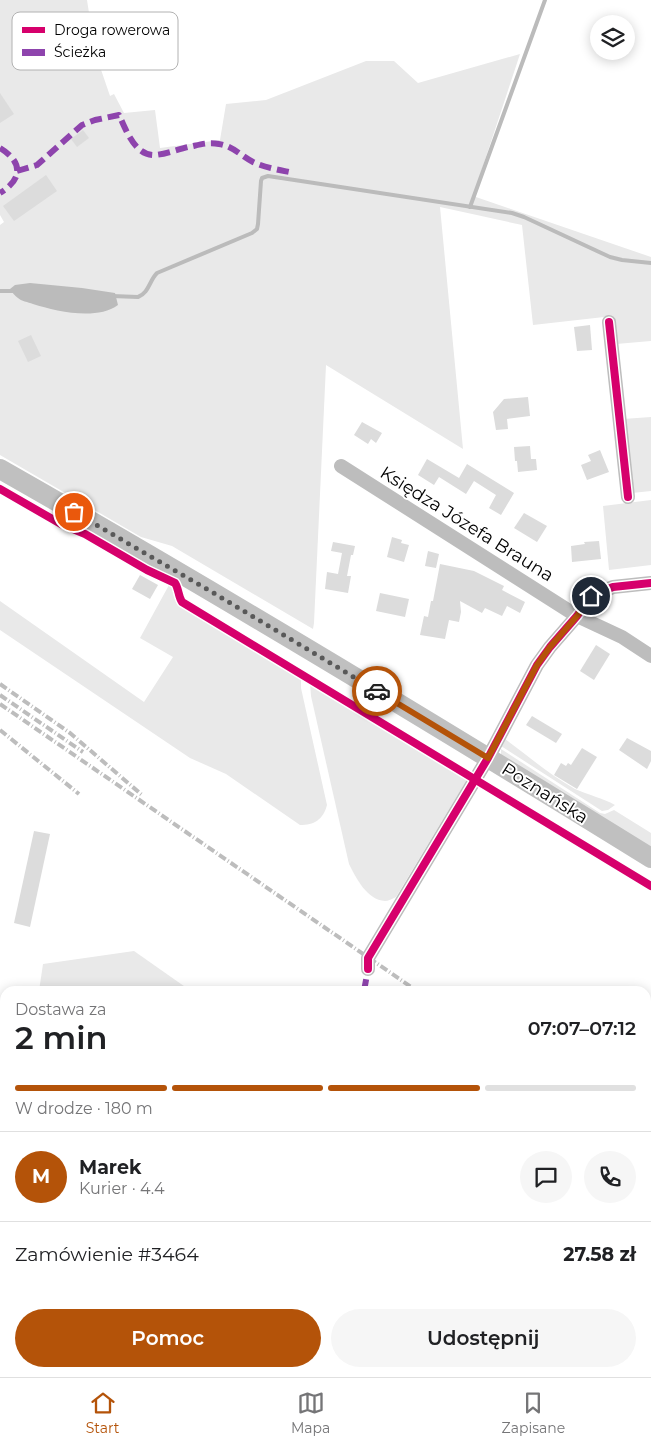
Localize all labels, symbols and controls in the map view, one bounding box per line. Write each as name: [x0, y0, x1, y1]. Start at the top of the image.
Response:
legend: [12, 12, 178, 70]
map controls: [590, 15, 635, 60]
button: layers: [590, 15, 635, 60]
text: Droga rowerowa: [54, 21, 170, 39]
text: Ścieżka: [54, 43, 106, 61]
street label: Księdza Józefa Brauna: [376, 462, 558, 586]
pin: [53, 491, 95, 533]
icon: bag: [60, 498, 88, 526]
pin: [570, 575, 612, 617]
icon: home: [577, 582, 605, 610]
courier: [352, 666, 402, 716]
icon: car: [363, 677, 391, 705]
street label: Poznańska: [498, 758, 592, 828]
text: Dostawa za: [15, 1000, 107, 1019]
text: 07:07–07:12: [528, 1017, 636, 1040]
text: 2 min: [15, 1018, 107, 1057]
text: W drodze · 180 m: [15, 1099, 153, 1118]
button: chat: [520, 1151, 572, 1203]
button: phone: [584, 1151, 636, 1203]
text: Marek: [79, 1156, 141, 1179]
text: M: [32, 1165, 50, 1188]
text: Kurier · 4.4: [79, 1179, 165, 1198]
text: Zamówienie #3464: [15, 1243, 199, 1266]
text: 27.58 zł: [563, 1243, 636, 1266]
button: Pomoc: [15, 1309, 321, 1367]
button: Udostępnij: [331, 1309, 636, 1367]
tab: Start: [86, 1389, 119, 1437]
tab: Mapa: [291, 1389, 330, 1437]
tab: Zapisane: [502, 1389, 565, 1437]

